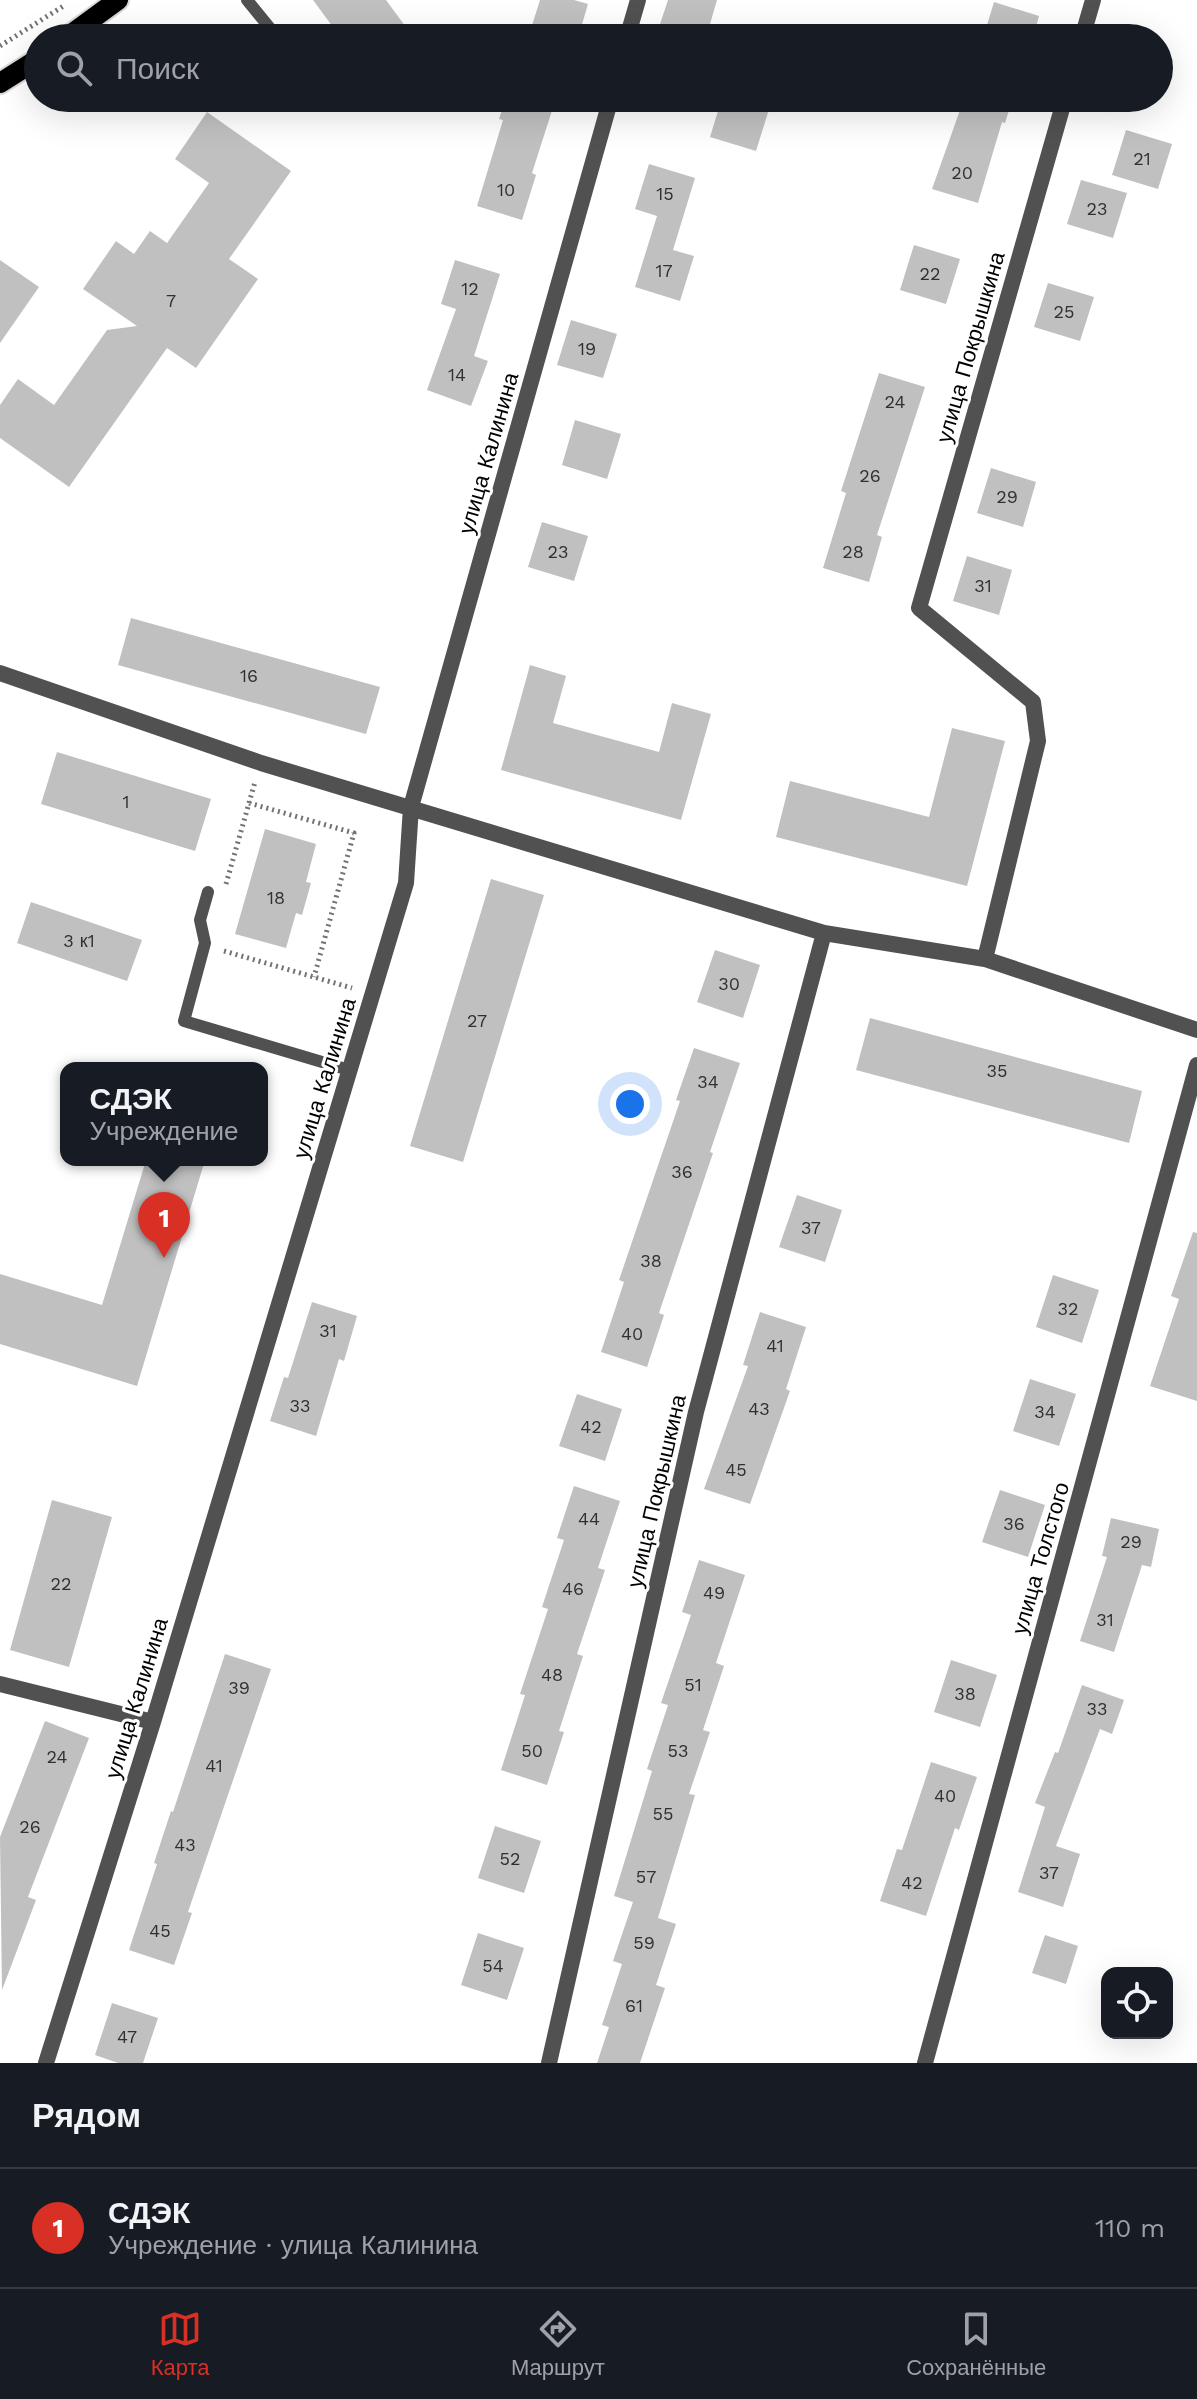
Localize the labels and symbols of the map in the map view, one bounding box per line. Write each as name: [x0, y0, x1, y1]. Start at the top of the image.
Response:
house number: 21: [1133, 148, 1151, 169]
house number: 20: [951, 162, 973, 183]
house number: 10: [497, 179, 515, 200]
house number: 15: [656, 183, 674, 204]
house number: 23: [1087, 198, 1108, 219]
street label: улица Покрышкина: [931, 248, 1010, 446]
house number: 17: [655, 260, 673, 281]
house number: 22: [920, 263, 941, 284]
house number: 12: [461, 278, 479, 299]
house number: 7: [166, 290, 176, 311]
house number: 25: [1054, 301, 1074, 322]
house number: 19: [578, 338, 596, 359]
house number: 14: [448, 364, 466, 385]
street label: улица Калинина: [453, 369, 524, 537]
house number: 24: [885, 391, 905, 412]
house number: 26: [859, 465, 881, 486]
house number: 29: [996, 486, 1018, 507]
house number: 23: [548, 541, 569, 562]
house number: 28: [842, 541, 864, 562]
house number: 31: [974, 575, 992, 596]
house number: 16: [240, 665, 258, 686]
house number: 1: [122, 791, 130, 812]
house number: 18: [267, 887, 285, 908]
house number: 3 к1: [63, 930, 95, 951]
house number: 30: [718, 973, 740, 994]
street label: улица Калинина: [288, 994, 361, 1162]
house number: 27: [467, 1010, 487, 1031]
house number: 35: [987, 1060, 1007, 1081]
house number: 34: [697, 1071, 719, 1092]
your location: [610, 1084, 650, 1124]
house number: 36: [671, 1161, 693, 1182]
pin: 1: [138, 1192, 190, 1258]
house number: 37: [801, 1217, 821, 1238]
house number: 38: [640, 1250, 662, 1271]
house number: 32: [1058, 1298, 1079, 1319]
house number: 31: [319, 1320, 337, 1341]
house number: 40: [621, 1323, 643, 1344]
house number: 41: [766, 1335, 784, 1356]
street label: улица Покрышкина: [622, 1391, 691, 1590]
house number: 33: [290, 1395, 311, 1416]
house number: 43: [748, 1398, 770, 1419]
house number: 34: [1034, 1401, 1056, 1422]
house number: 42: [580, 1416, 602, 1437]
house number: 45: [725, 1459, 747, 1480]
street label: улица Толстого: [1007, 1479, 1074, 1637]
house number: 44: [578, 1508, 600, 1529]
house number: 36: [1003, 1513, 1025, 1534]
house number: 29: [1120, 1531, 1142, 1552]
house number: 22: [51, 1573, 72, 1594]
house number: 46: [562, 1578, 584, 1599]
house number: 49: [703, 1582, 725, 1603]
house number: 31: [1096, 1609, 1114, 1630]
street label: улица Калинина: [100, 1614, 173, 1782]
house number: 48: [541, 1664, 563, 1685]
house number: 51: [684, 1674, 702, 1695]
house number: 39: [228, 1677, 250, 1698]
house number: 38: [954, 1683, 976, 1704]
house number: 33: [1087, 1698, 1108, 1719]
house number: 50: [521, 1740, 543, 1761]
house number: 53: [668, 1740, 688, 1761]
house number: 24: [47, 1746, 67, 1767]
house number: 41: [205, 1755, 223, 1776]
house number: 40: [934, 1785, 956, 1806]
house number: 55: [653, 1803, 673, 1824]
house number: 26: [19, 1816, 41, 1837]
house number: 43: [174, 1834, 196, 1855]
house number: 52: [500, 1848, 520, 1869]
house number: 37: [1039, 1862, 1059, 1883]
house number: 57: [636, 1866, 656, 1887]
house number: 42: [901, 1872, 923, 1893]
house number: 45: [149, 1920, 171, 1941]
house number: 59: [633, 1932, 655, 1953]
house number: 54: [482, 1955, 504, 1976]
house number: 61: [625, 1995, 643, 2016]
house number: 47: [117, 2026, 137, 2047]

